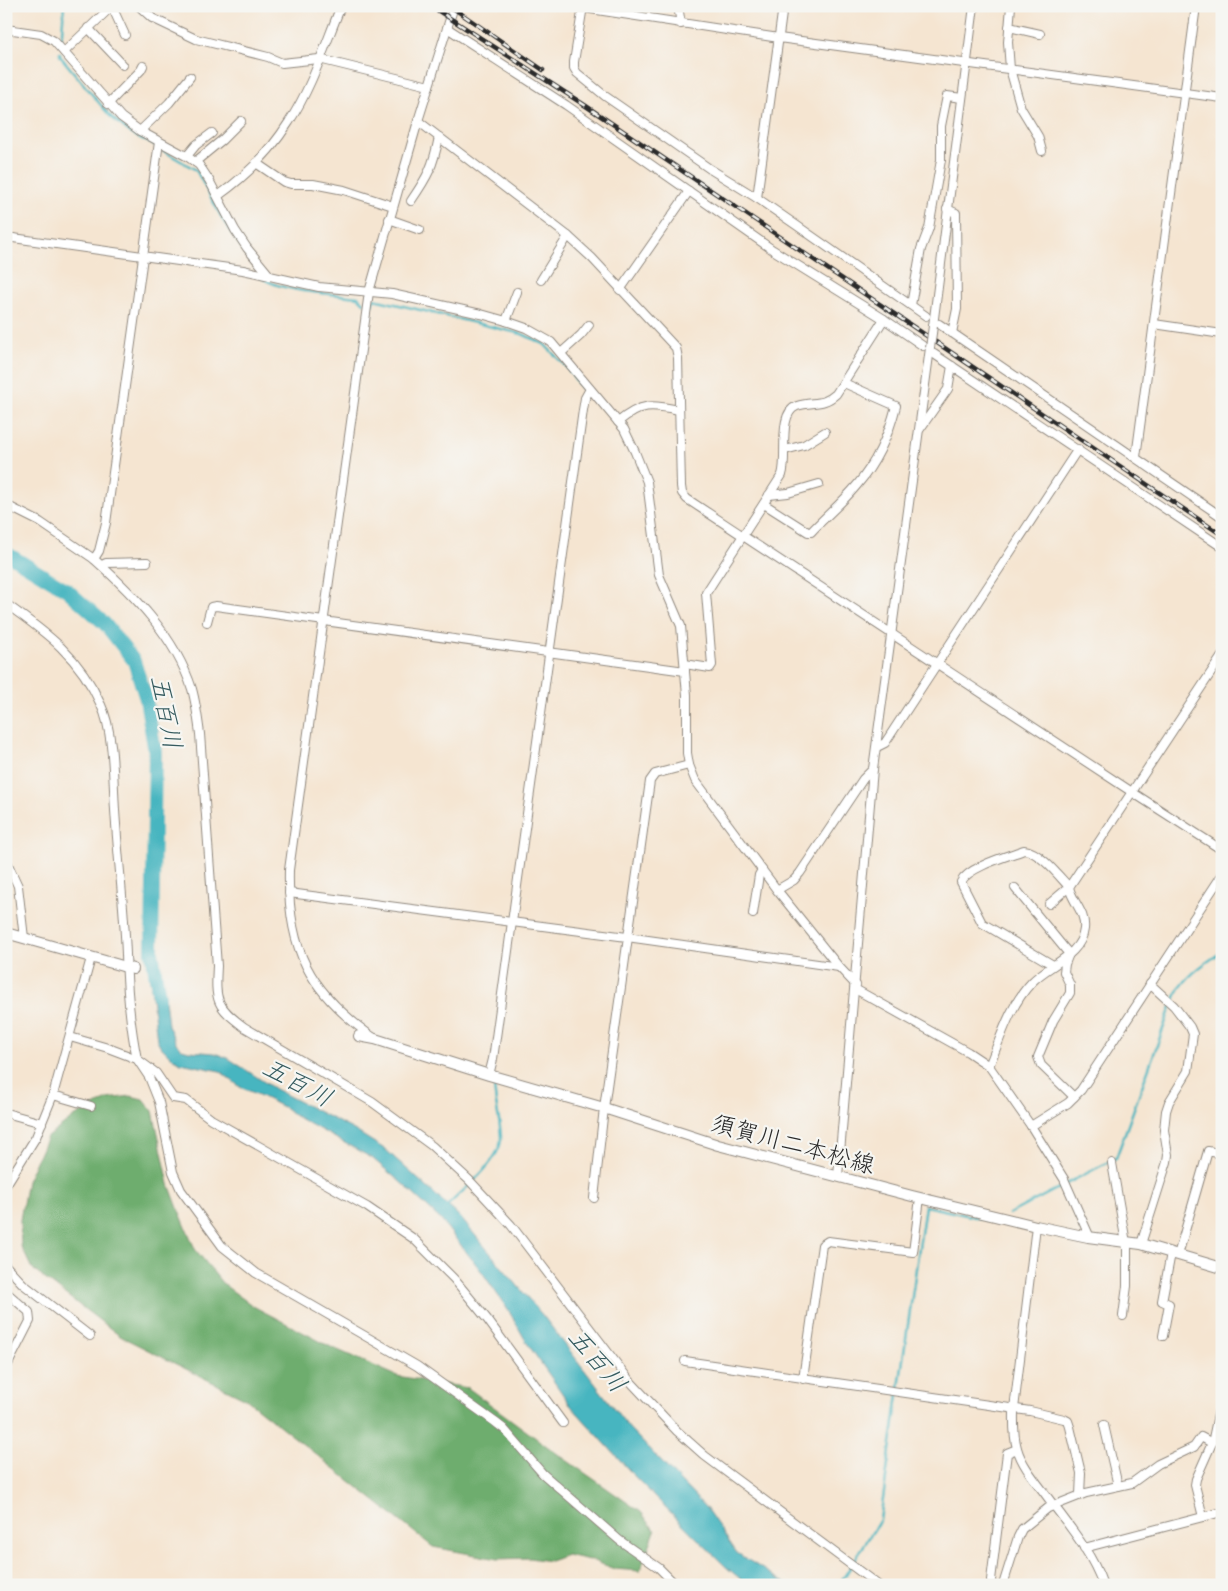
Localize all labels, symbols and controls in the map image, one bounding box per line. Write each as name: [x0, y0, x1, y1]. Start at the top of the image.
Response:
water label: 五百川: [143, 672, 189, 752]
water label: 五百川: [257, 1051, 338, 1115]
street label: 須賀川二本松線: [708, 1108, 878, 1180]
water label: 五百川: [561, 1322, 634, 1400]

